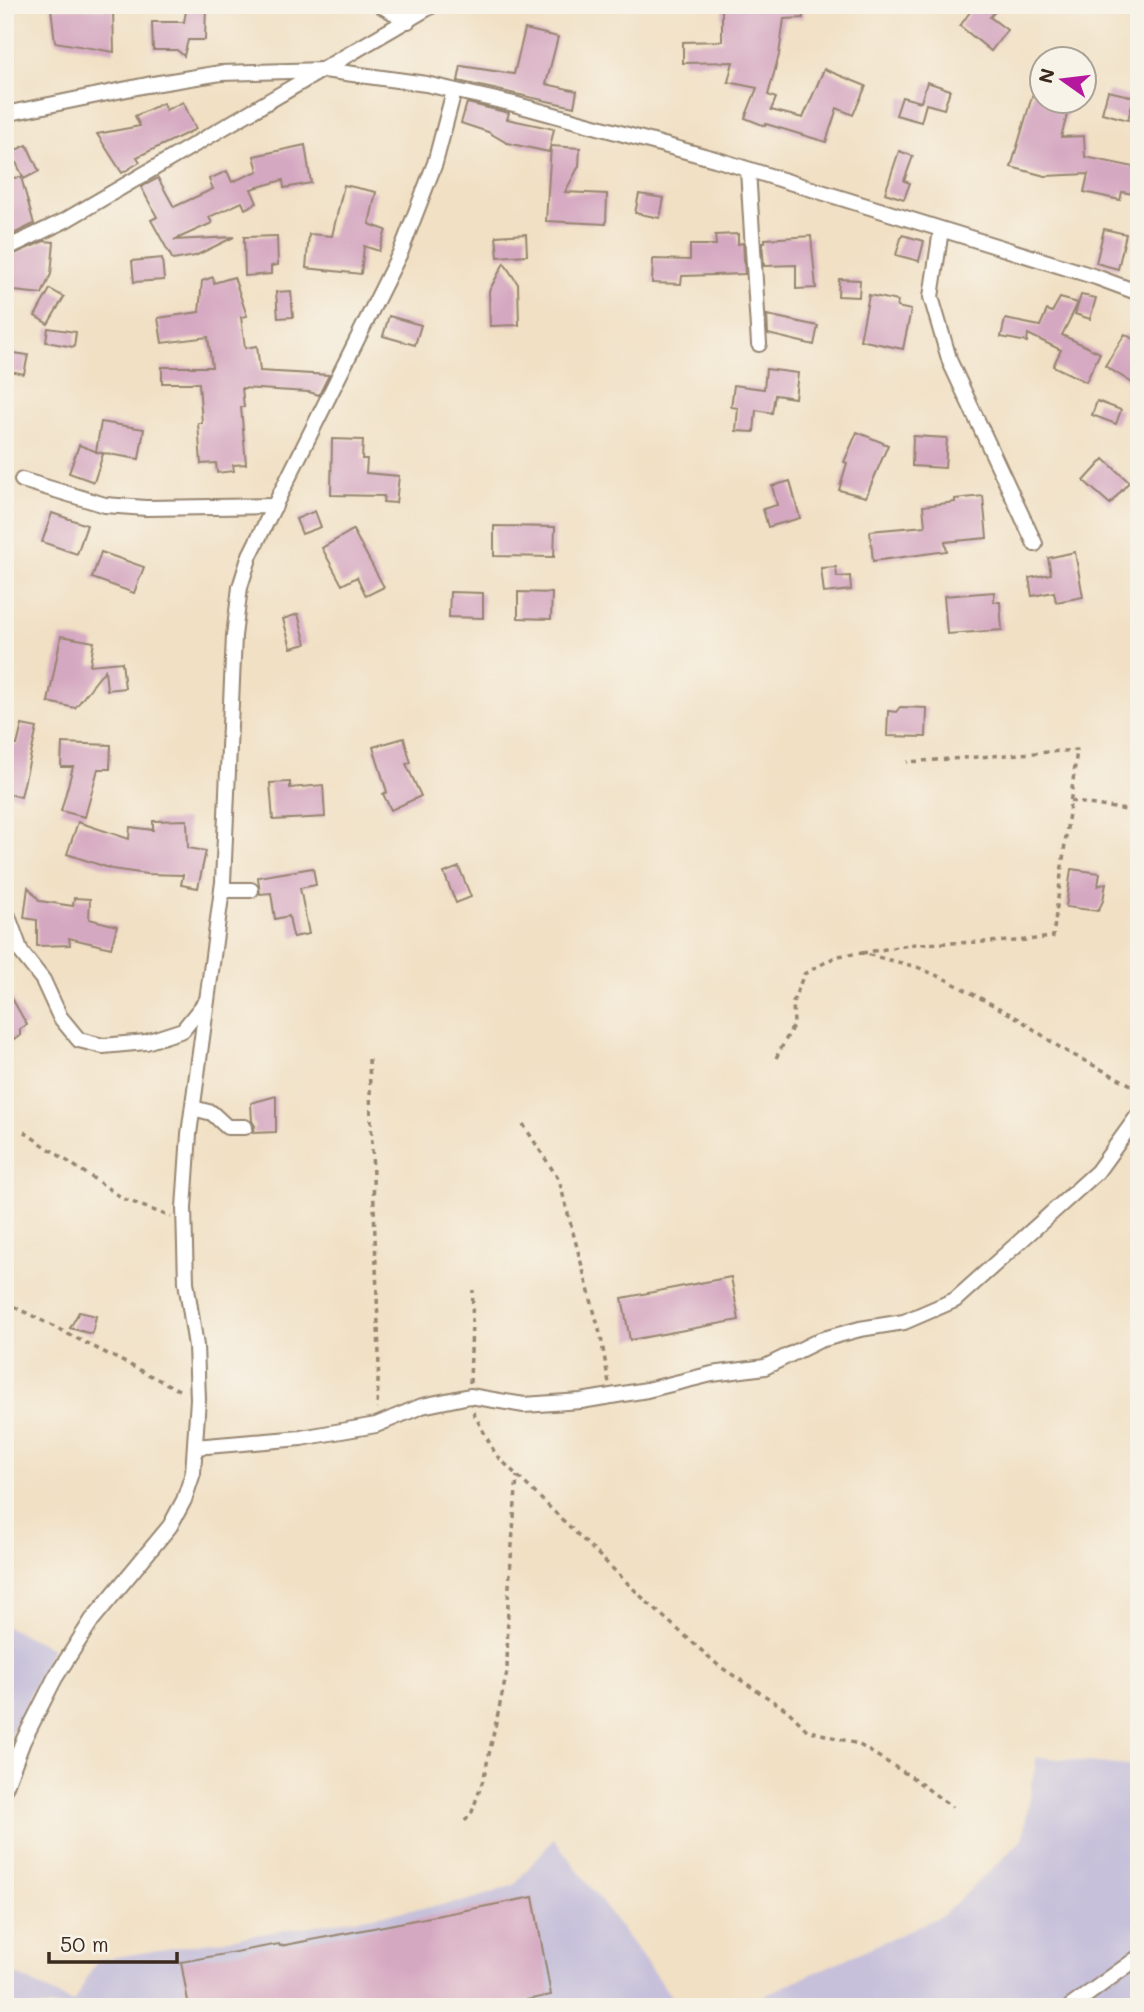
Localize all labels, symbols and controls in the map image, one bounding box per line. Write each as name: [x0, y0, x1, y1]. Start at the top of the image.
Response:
north arrow: [1028, 46, 1098, 116]
text: N: [1032, 66, 1060, 86]
scale bar: [49, 1921, 177, 1965]
text: 50 m: [60, 1930, 109, 1957]

